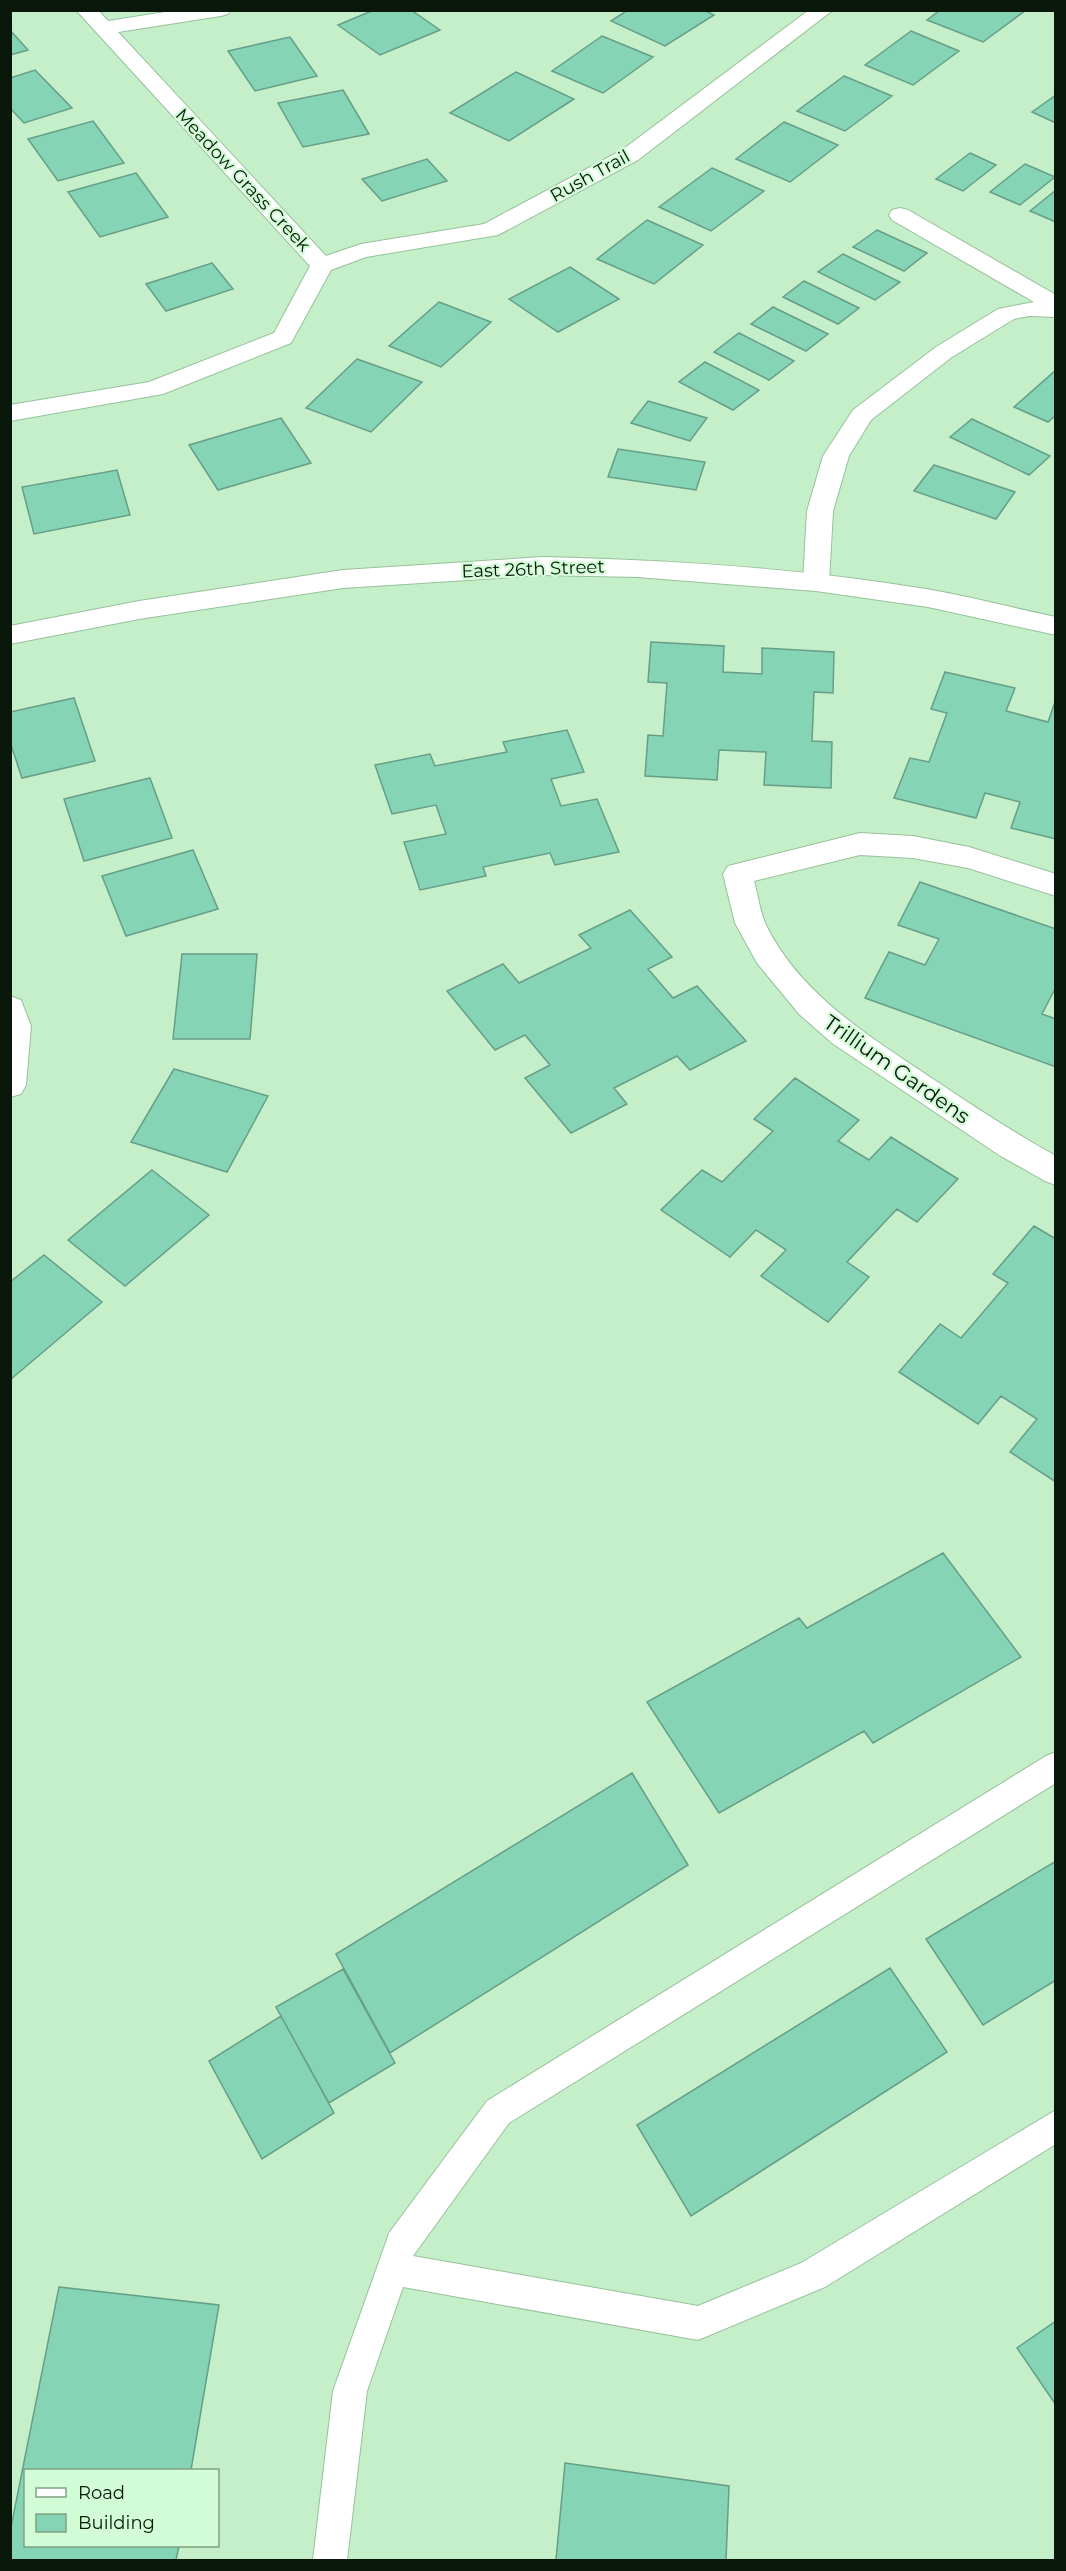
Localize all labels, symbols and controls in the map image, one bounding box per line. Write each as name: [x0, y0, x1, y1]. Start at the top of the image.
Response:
street label: Meadow Grass Creek: [171, 104, 315, 256]
street label: Rush Trail: [546, 145, 634, 207]
street label: East 26th Street: [461, 556, 605, 582]
street label: Trillium Gardens: [819, 1009, 975, 1129]
legend: [24, 2469, 219, 2547]
text: Road: [78, 2482, 125, 2504]
text: Building: [78, 2512, 155, 2534]

